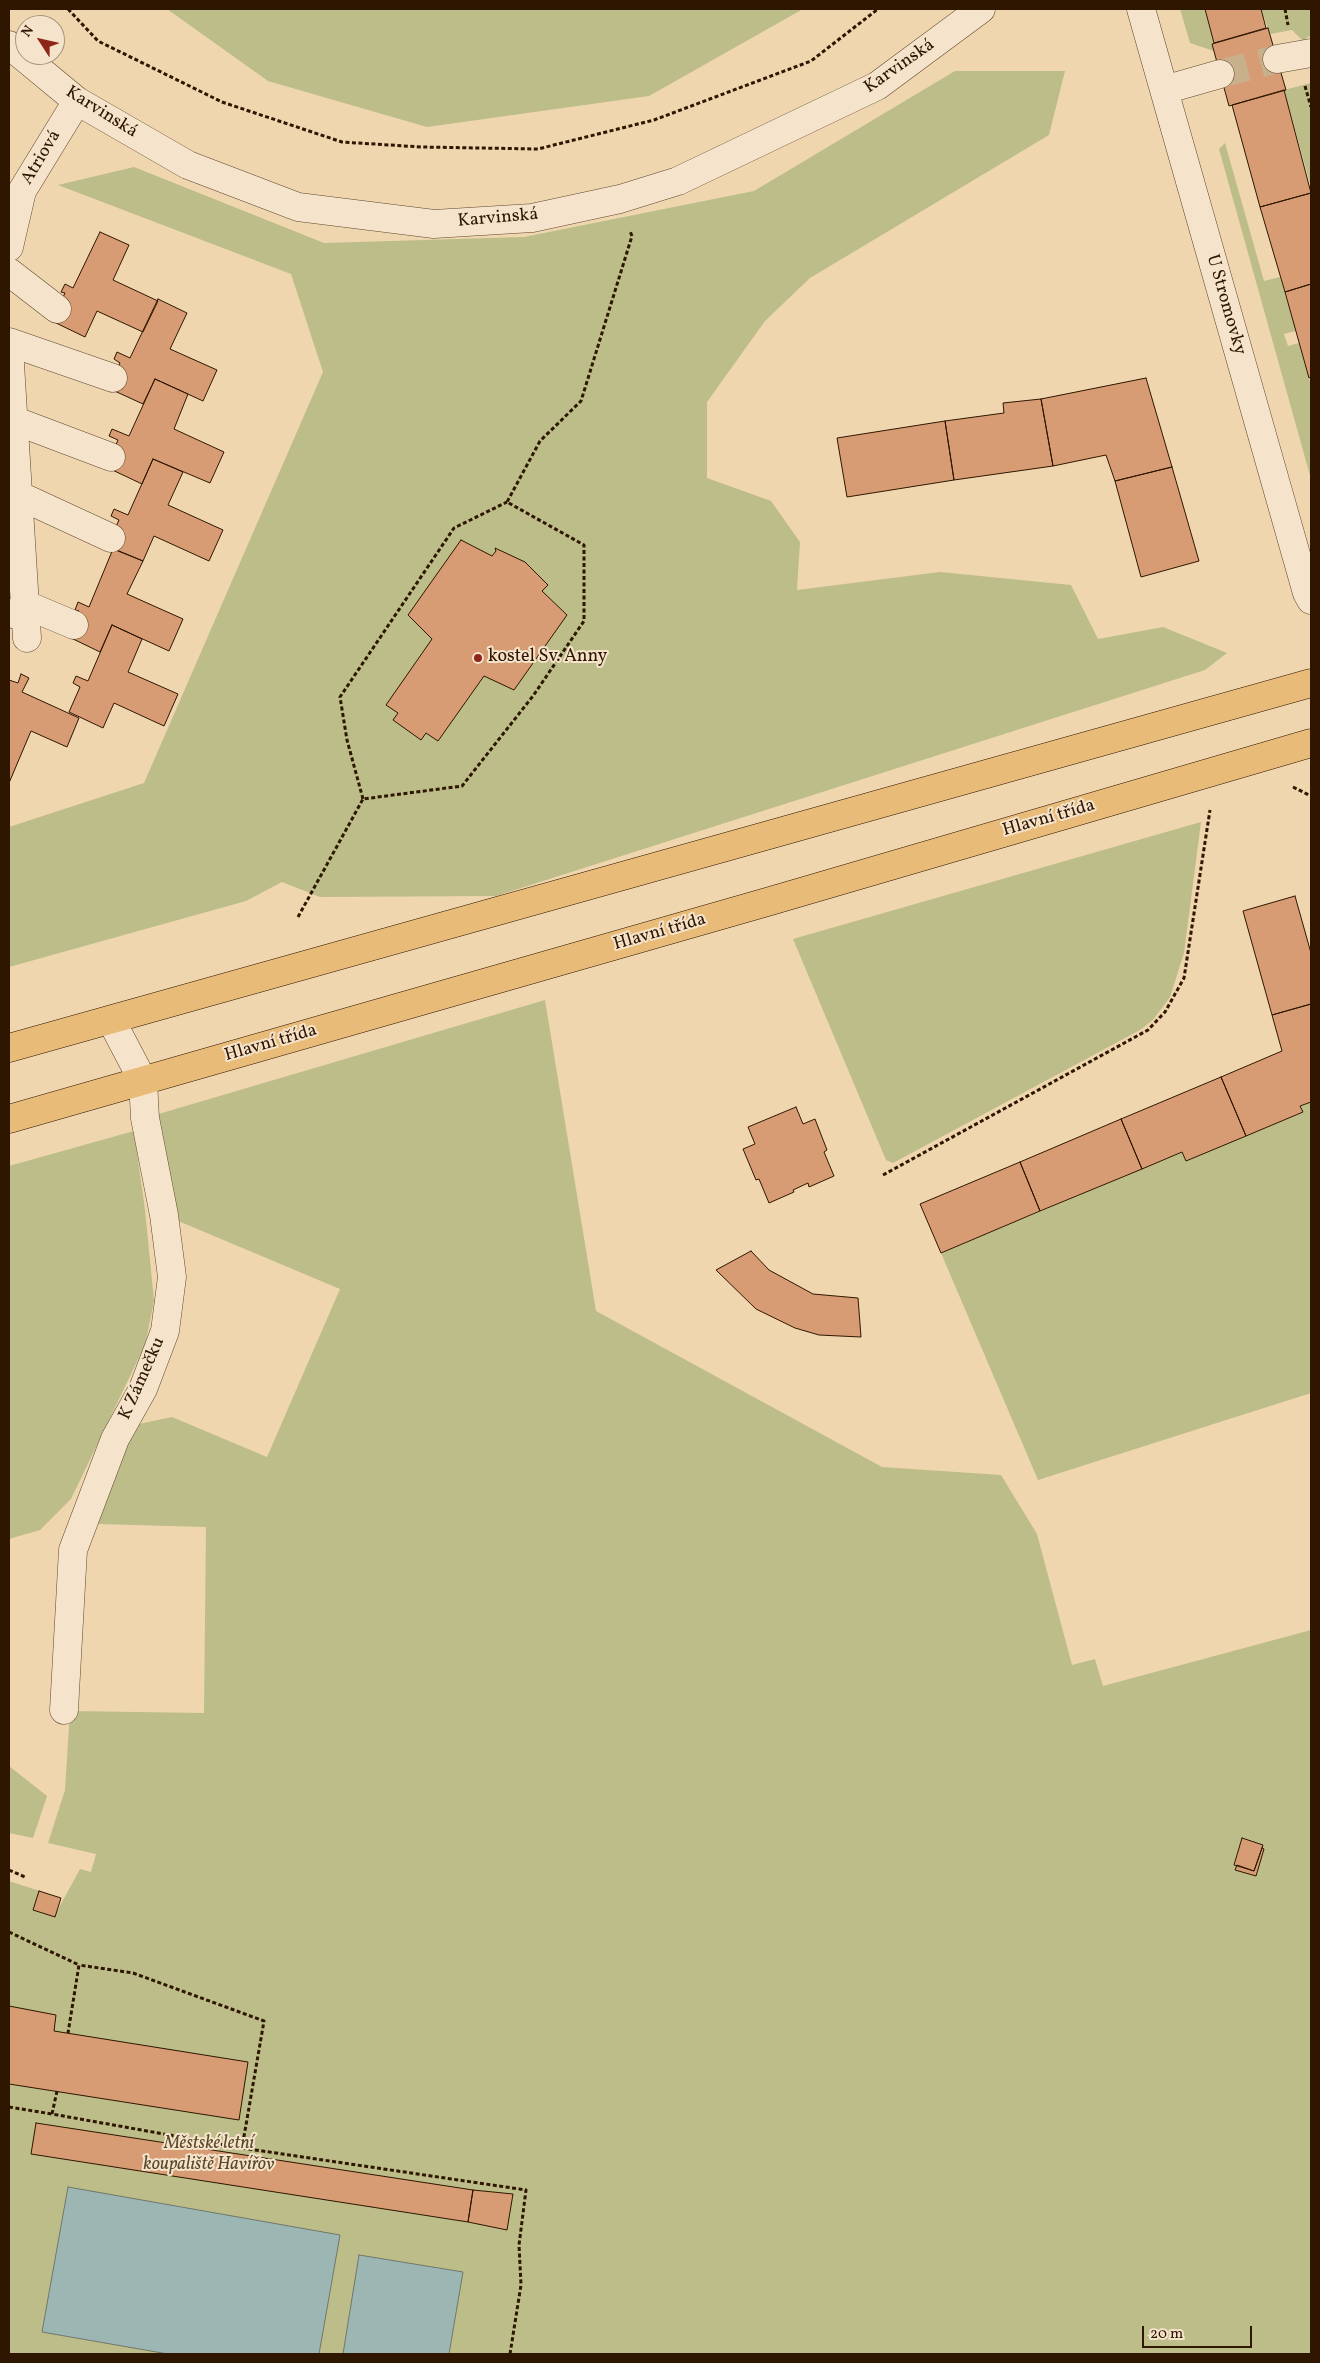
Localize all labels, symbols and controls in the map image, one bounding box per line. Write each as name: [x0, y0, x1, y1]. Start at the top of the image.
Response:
north arrow: [15, 15, 65, 65]
text: N: [17, 22, 39, 41]
street label: Karvinská: [861, 35, 939, 99]
street label: Karvinská: [61, 82, 141, 144]
street label: Atriová: [17, 127, 67, 189]
street label: Karvinská: [457, 205, 539, 233]
street label: U Stromovky: [1200, 252, 1250, 358]
place label: kostel Sv. Anny: [488, 647, 607, 669]
marker: kostel Sv. Anny: [472, 652, 484, 664]
street label: Hlavní třída: [1000, 796, 1098, 842]
street label: Hlavní třída: [611, 910, 709, 956]
street label: Hlavní třída: [222, 1021, 320, 1067]
street label: K Zámečku: [115, 1334, 171, 1424]
park label: Městské letní koupaliště Havířov: [143, 2134, 275, 2176]
scale bar: [1145, 2316, 1255, 2348]
text: 20 m: [1150, 2324, 1183, 2345]

